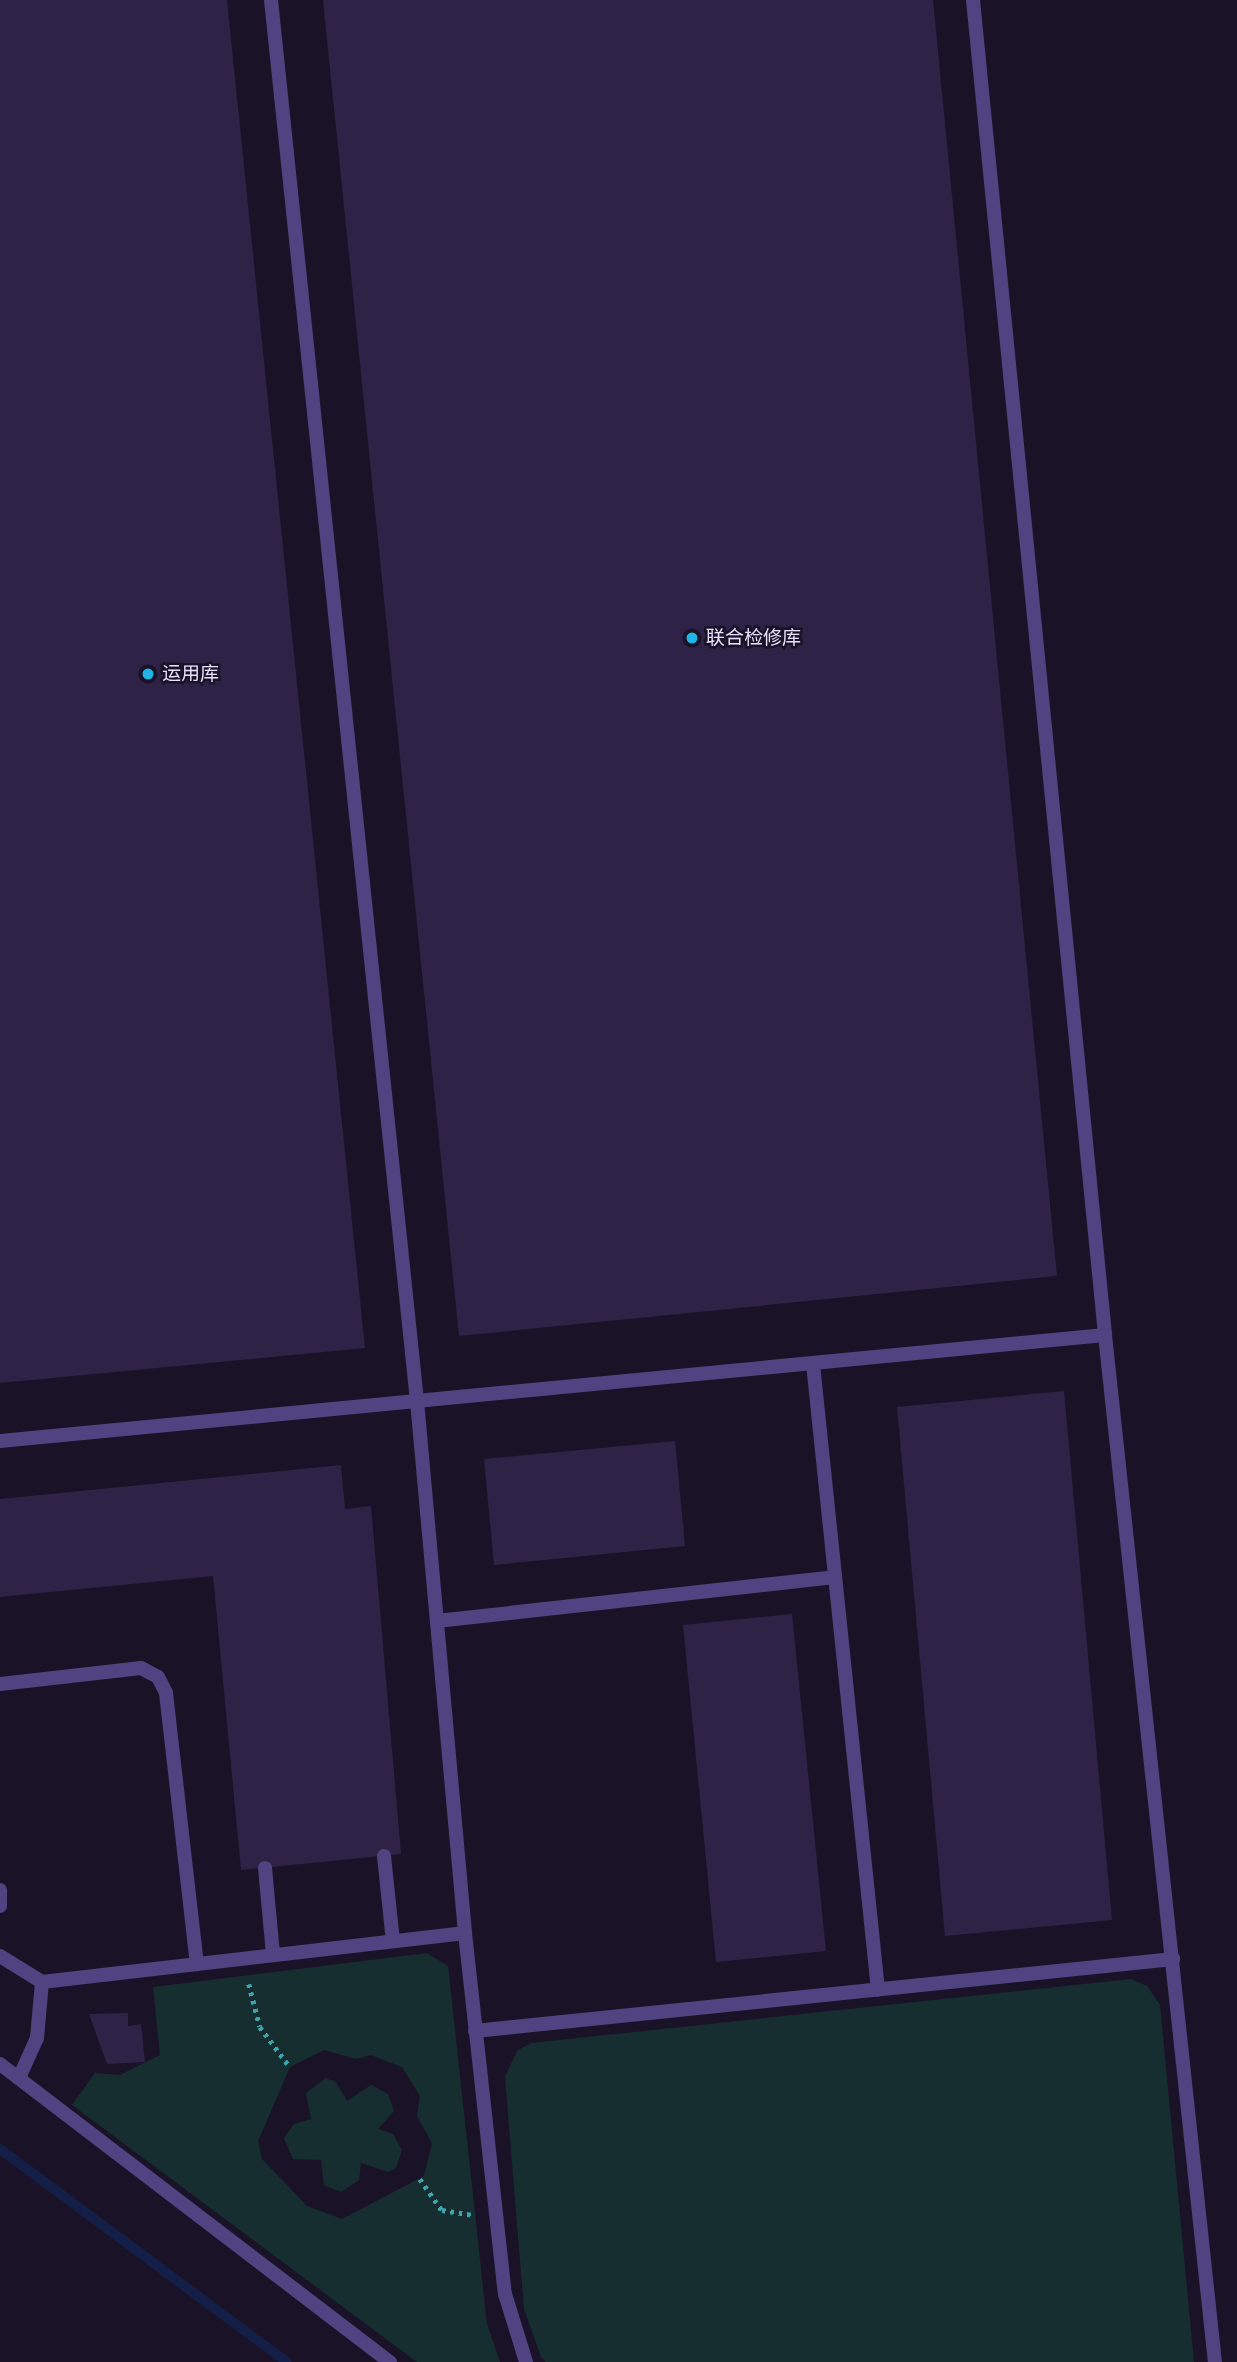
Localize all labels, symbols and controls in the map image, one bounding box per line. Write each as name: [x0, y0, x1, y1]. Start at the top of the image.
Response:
place label: 联合检修库: [706, 627, 801, 649]
marker: 联合检修库: [684, 630, 700, 646]
place label: 运用库: [162, 663, 219, 685]
marker: 运用库: [140, 666, 156, 682]

